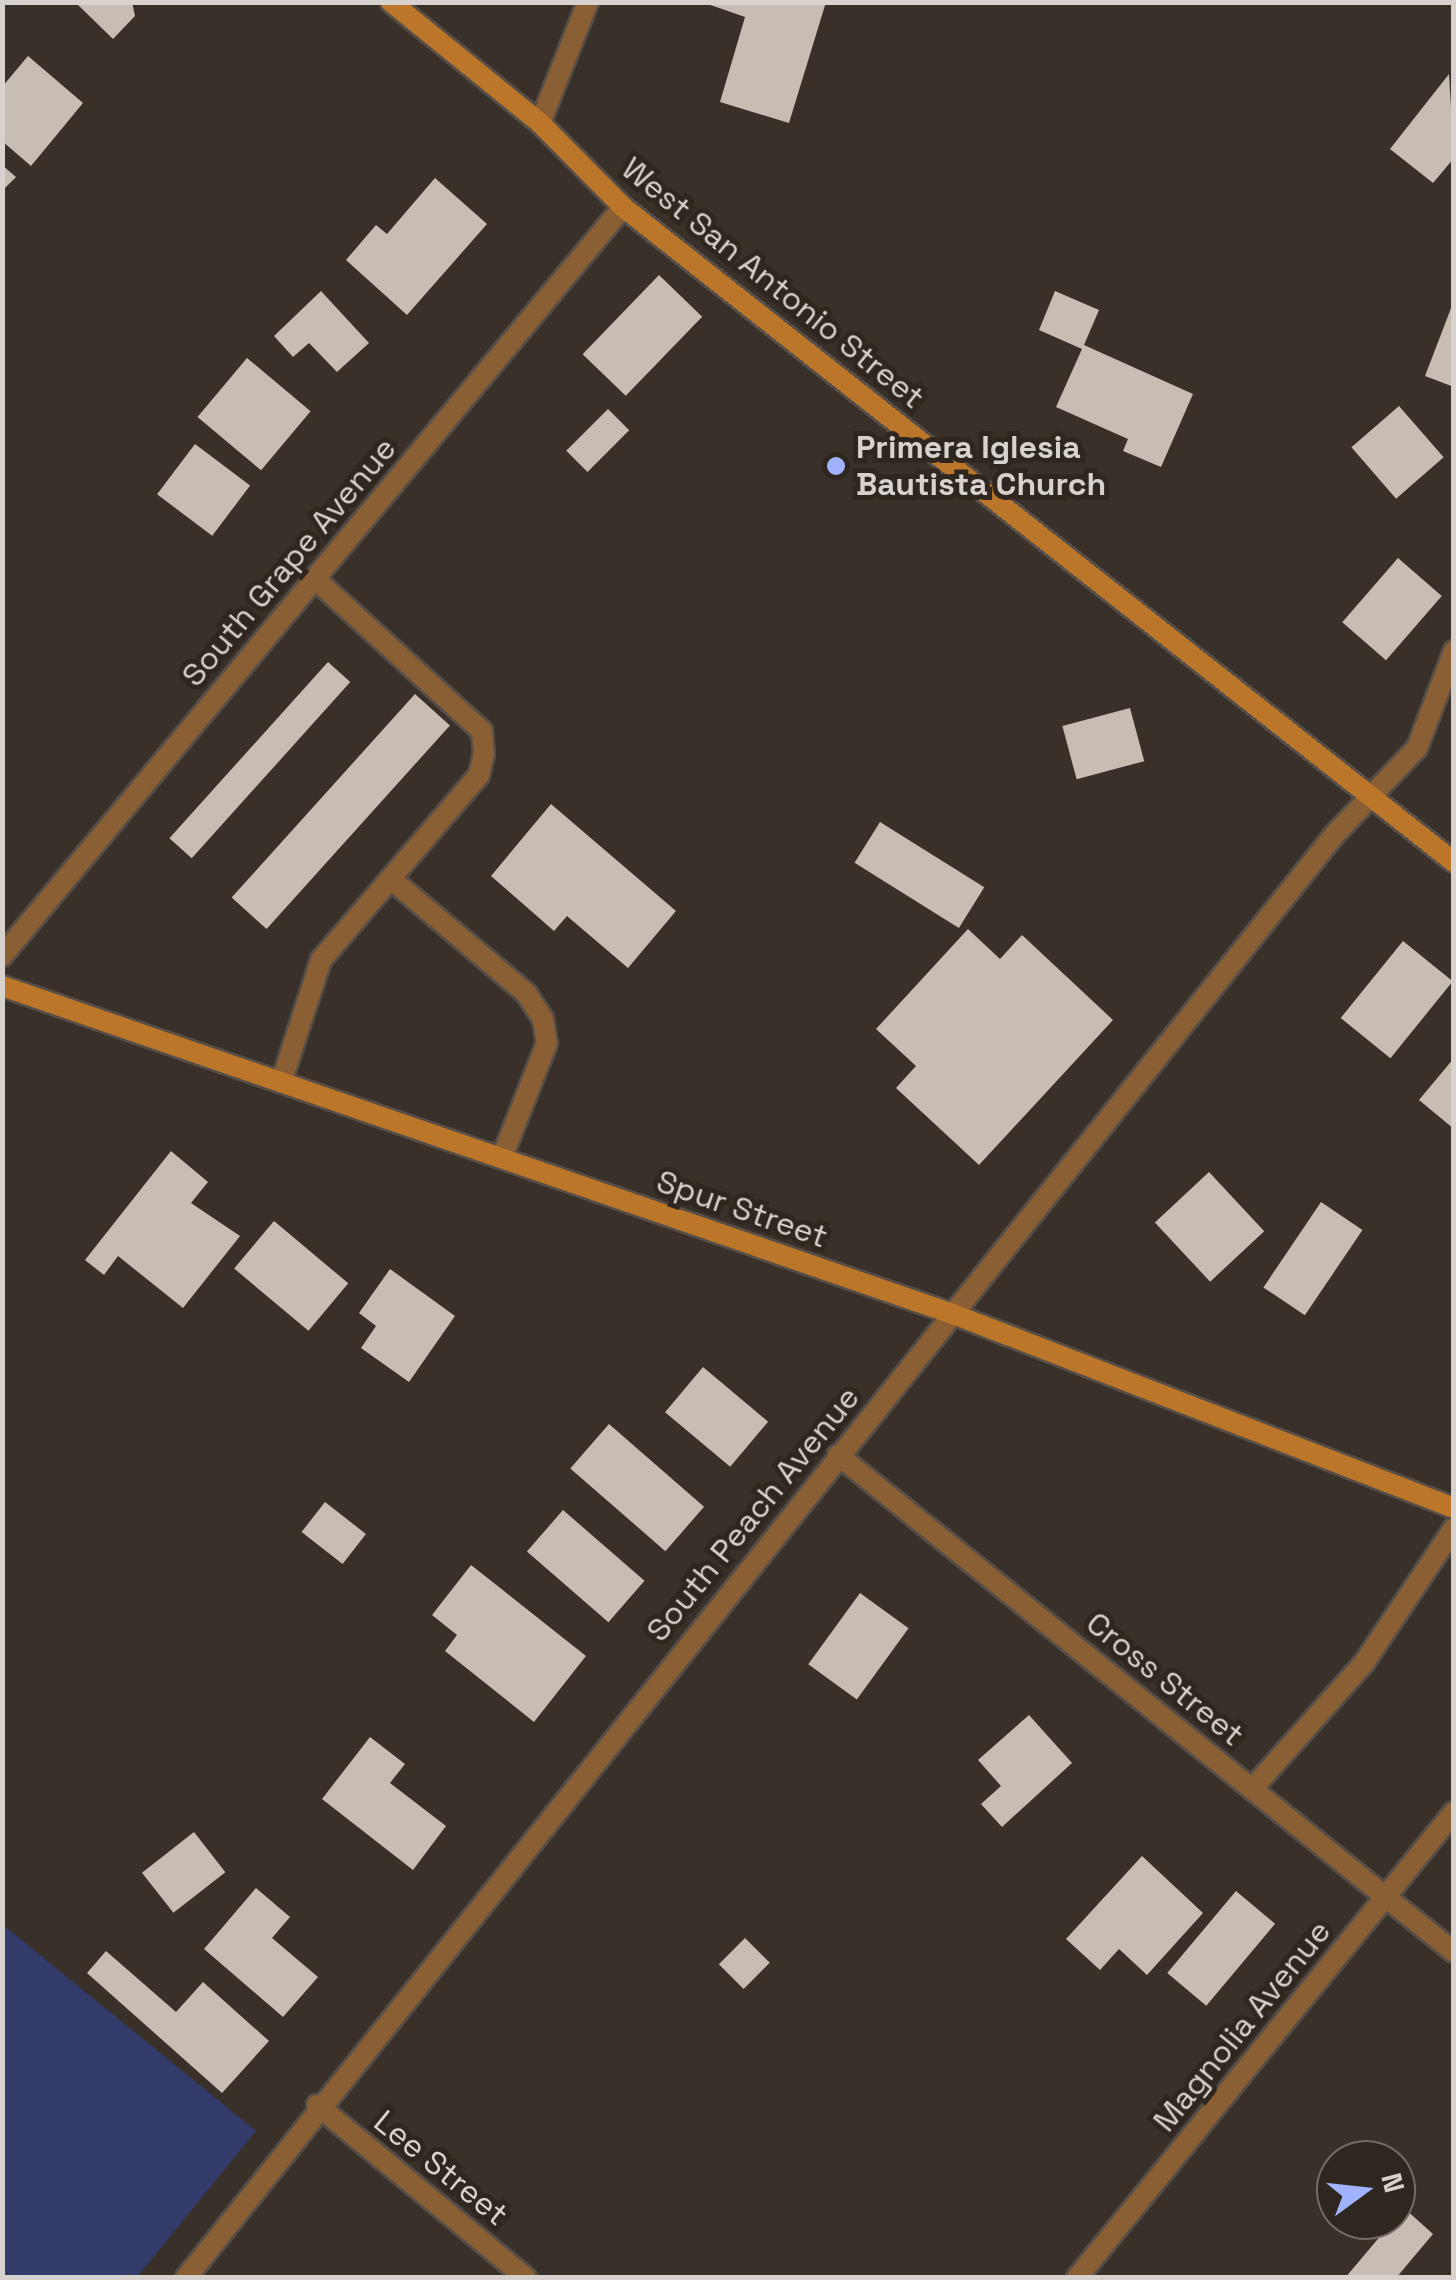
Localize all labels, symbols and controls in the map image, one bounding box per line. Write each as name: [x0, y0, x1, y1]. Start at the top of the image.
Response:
street label: West San Antonio Street: [614, 149, 932, 417]
place label: Primera Iglesia Bautista Church: [856, 429, 1106, 504]
street label: South Grape Avenue: [174, 430, 404, 694]
marker: Primera Iglesia Bautista Church: [825, 455, 847, 477]
street label: Spur Street: [652, 1162, 832, 1256]
street label: South Peach Avenue: [638, 1379, 868, 1649]
street label: Cross Street: [1078, 1604, 1252, 1754]
street label: Magnolia Avenue: [1145, 1913, 1339, 2139]
street label: Lee Street: [366, 2102, 516, 2234]
north arrow: [1316, 2140, 1416, 2240]
text: N: [1373, 2169, 1413, 2196]

